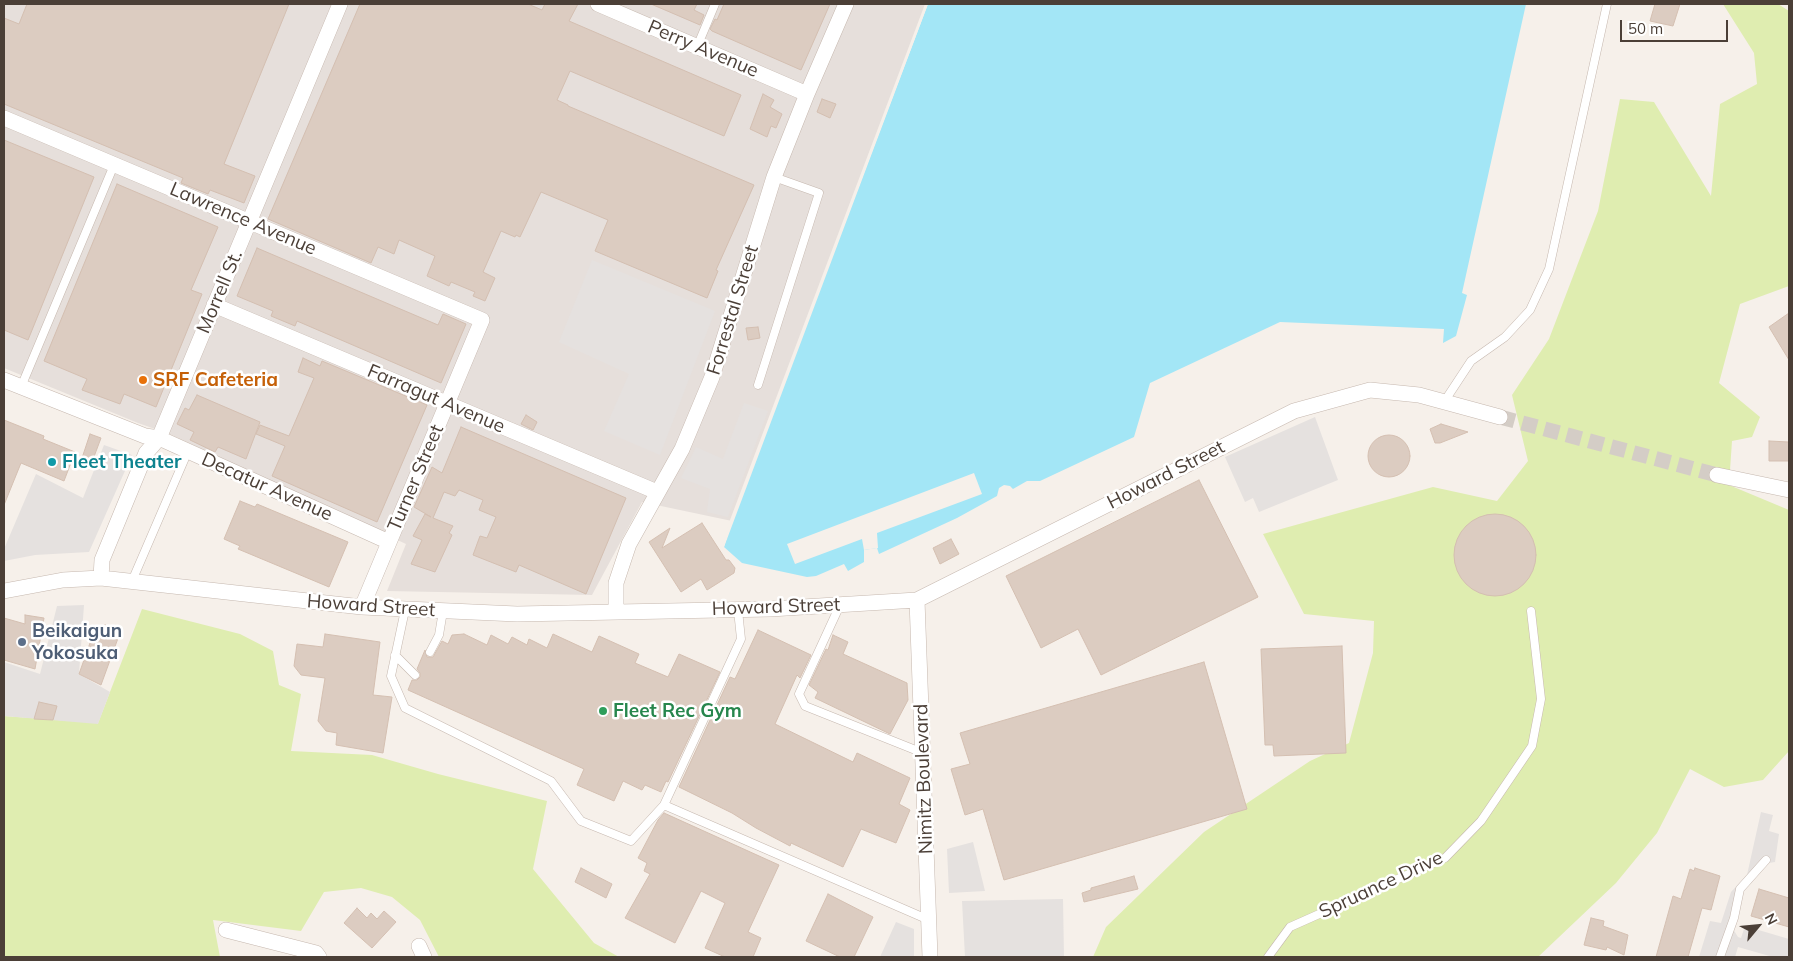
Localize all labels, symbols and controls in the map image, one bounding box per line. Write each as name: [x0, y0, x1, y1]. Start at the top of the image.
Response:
scale bar: [1623, 10, 1730, 42]
street label: Perry Avenue: [644, 15, 762, 83]
text: 50 m: [1628, 19, 1663, 38]
street label: Lawrence Avenue: [166, 178, 320, 260]
street label: Forrestal Street: [702, 242, 764, 378]
street label: Morrell St.: [192, 247, 248, 337]
street label: Farragut Avenue: [364, 360, 508, 438]
place label: SRF Cafeteria: [153, 369, 278, 391]
marker: SRF Cafeteria: [137, 374, 149, 386]
street label: Turner Street: [383, 421, 449, 535]
street label: Howard Street: [1104, 436, 1228, 514]
street label: Decatur Avenue: [198, 448, 336, 526]
place label: Fleet Theater: [62, 451, 181, 473]
marker: Fleet Theater: [46, 456, 58, 468]
street label: Howard Street: [306, 590, 436, 622]
street label: Howard Street: [711, 593, 841, 621]
place label: Beikaigun Yokosuka: [32, 620, 122, 664]
marker: Beikaigun Yokosuka: [16, 636, 28, 648]
place label: Fleet Rec Gym: [613, 700, 742, 722]
street label: Nimitz Boulevard: [910, 703, 938, 855]
marker: Fleet Rec Gym: [597, 705, 609, 717]
street label: Spruance Drive: [1315, 846, 1447, 924]
north arrow: [1733, 901, 1783, 951]
text: N: [1761, 910, 1782, 928]

